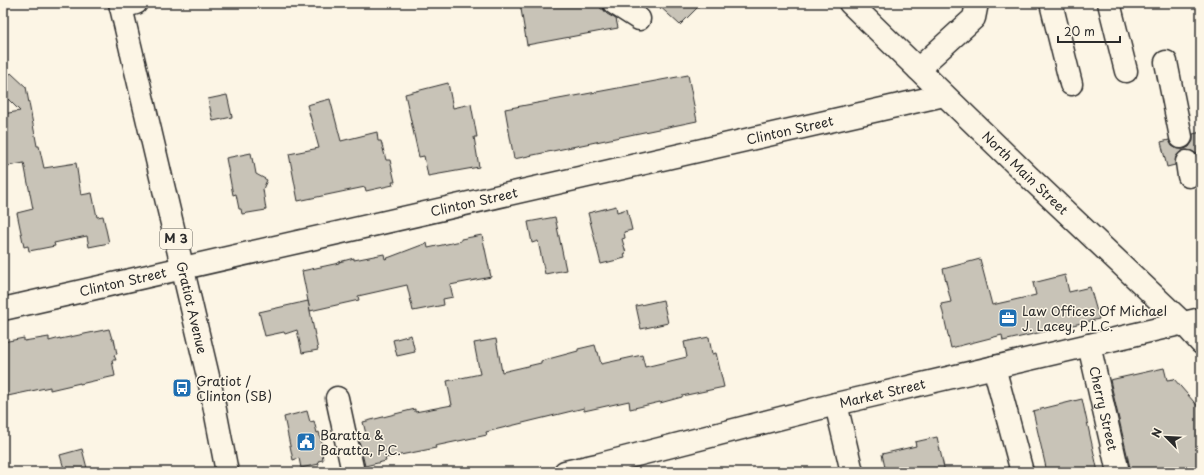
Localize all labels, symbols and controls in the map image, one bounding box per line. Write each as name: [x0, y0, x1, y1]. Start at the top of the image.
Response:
scale bar: [1058, 18, 1120, 44]
text: 20 m: [1064, 22, 1095, 40]
street label: Clinton Street: [744, 110, 835, 149]
street label: North Main Street: [978, 127, 1073, 218]
street label: Clinton Street: [429, 182, 519, 221]
road number: M 3: [160, 229, 192, 249]
street label: Gratiot Avenue: [172, 259, 212, 356]
street label: Clinton Street: [77, 262, 168, 300]
place label: Law Offices Of Michael J. Lacey, P.L.C.: [1022, 301, 1167, 335]
office icon: Law Offices Of Michael J. Lacey, P.L.C.: [997, 307, 1019, 329]
street label: Cherry Street: [1085, 364, 1123, 452]
place label: Gratiot / Clinton (SB): [196, 371, 272, 405]
street label: Market Street: [837, 374, 927, 412]
bus stop icon: Gratiot / Clinton (SB): [171, 377, 193, 399]
north arrow: [1146, 417, 1186, 457]
place label: Baratta & Baratta, P.C.: [320, 425, 401, 459]
text: N: [1147, 425, 1166, 440]
public building icon: Baratta & Baratta, P.C.: [295, 431, 317, 453]

